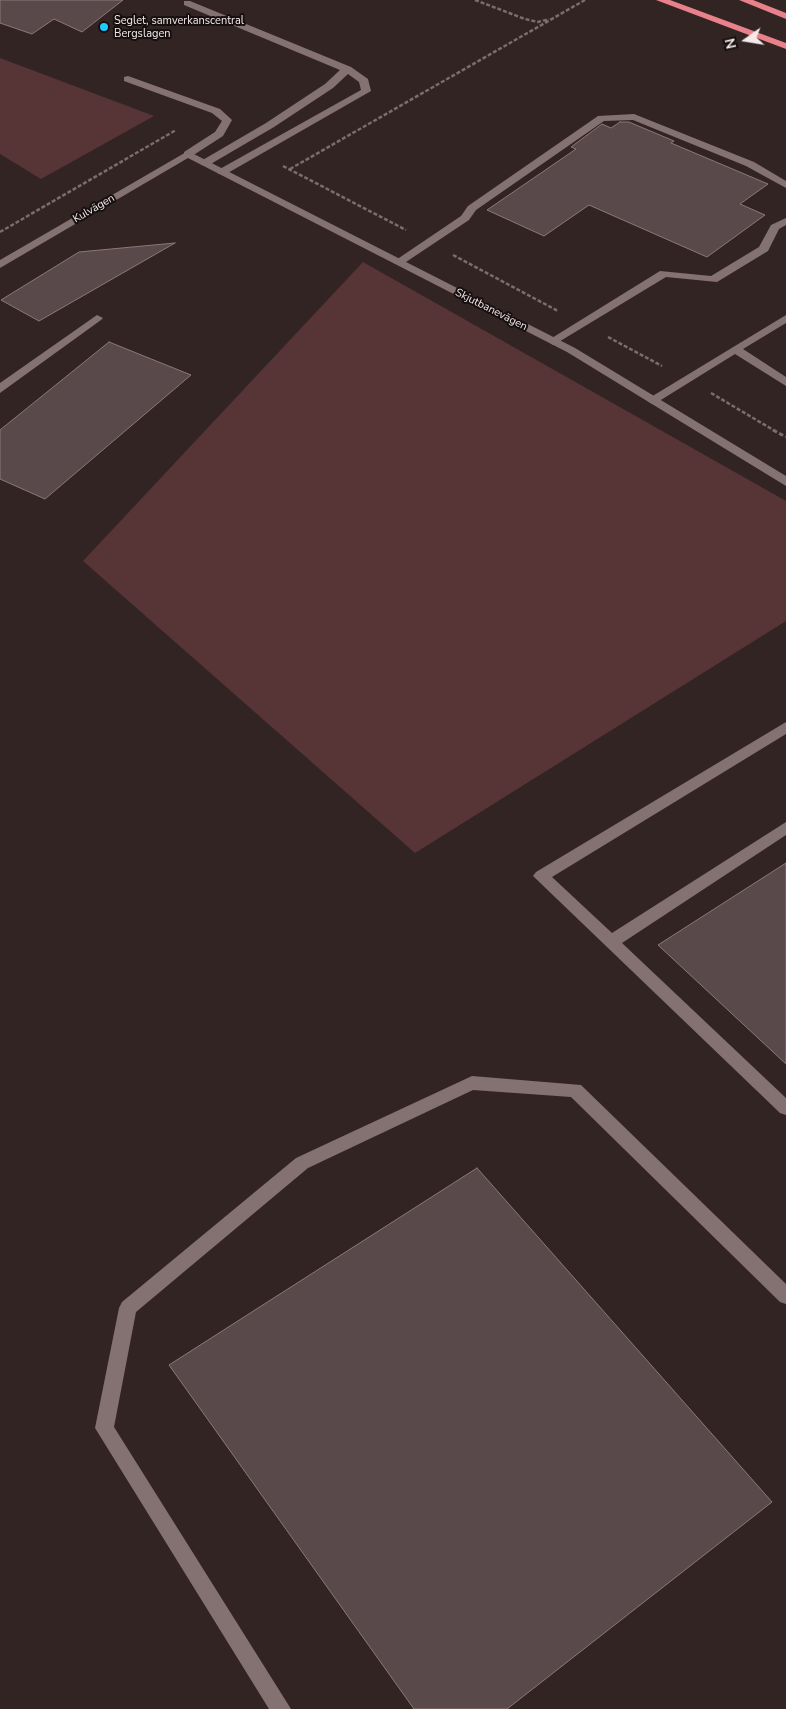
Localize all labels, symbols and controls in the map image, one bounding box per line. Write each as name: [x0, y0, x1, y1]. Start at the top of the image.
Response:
place label: Seglet, samverkanscentral Bergslagen: [114, 14, 244, 40]
north arrow: [721, 15, 771, 65]
marker: Seglet, samverkanscentral Bergslagen: [98, 21, 110, 33]
text: N: [720, 36, 741, 51]
street label: Kulvägen: [71, 192, 117, 226]
street label: Skjutbanevägen: [453, 286, 529, 334]

